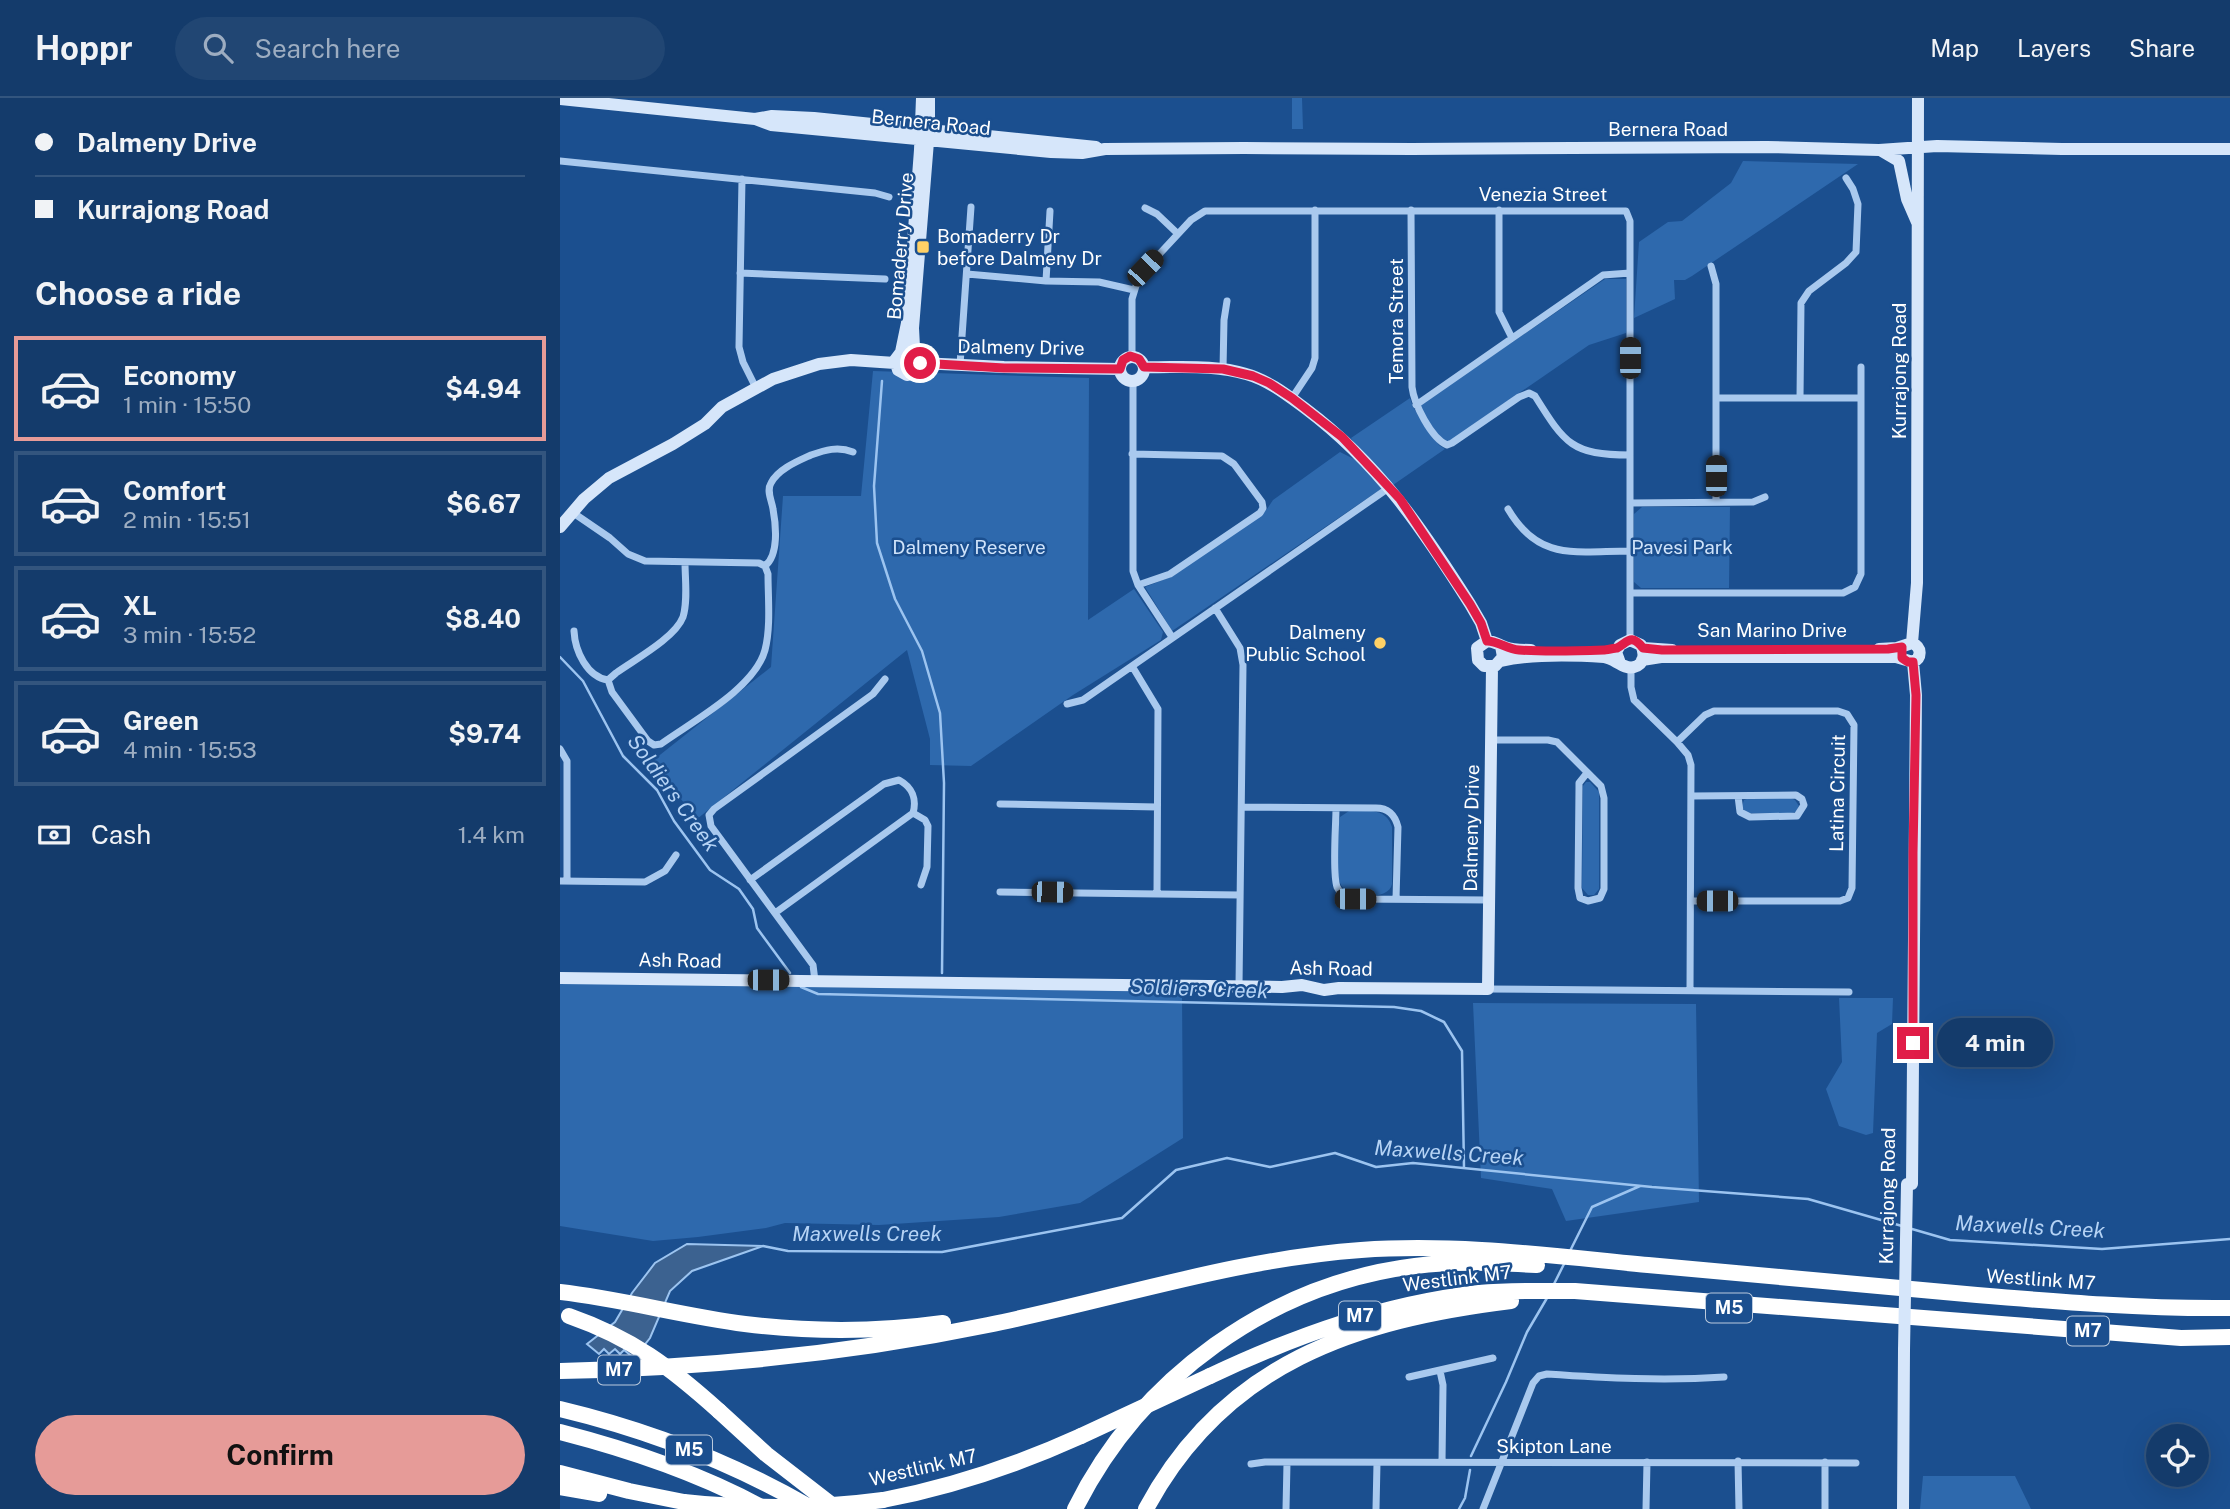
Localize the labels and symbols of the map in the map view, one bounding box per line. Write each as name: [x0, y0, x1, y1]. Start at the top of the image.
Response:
street label: Bernera Road: [870, 105, 992, 139]
street label: Bernera Road: [1608, 118, 1728, 140]
street label: Bomaderry Drive: [883, 171, 917, 321]
street label: Venezia Street: [1479, 183, 1607, 205]
place label: Bomaderry Dr before Dalmeny Dr: [937, 225, 1102, 269]
marker: Bomaderry Dr before Dalmeny Dr: [915, 239, 931, 255]
car: [1123, 246, 1168, 290]
street label: Temora Street: [1385, 258, 1407, 384]
street label: Kurrajong Road: [1888, 303, 1910, 439]
street label: Dalmeny Drive: [957, 335, 1085, 359]
car: [1620, 337, 1641, 379]
route start: [904, 347, 936, 379]
car: [1706, 455, 1727, 497]
park label: Dalmeny Reserve: [892, 536, 1046, 558]
park label: Pavesi Park: [1631, 536, 1733, 558]
street label: San Marino Drive: [1697, 619, 1847, 641]
place label: Dalmeny Public School: [1245, 621, 1366, 665]
marker: Dalmeny Public School: [1372, 635, 1388, 651]
water label: Soldiers Creek: [622, 729, 725, 857]
street label: Latina Circuit: [1825, 734, 1849, 852]
street label: Dalmeny Drive: [1459, 764, 1483, 892]
car: [1031, 881, 1074, 903]
car: [1335, 889, 1377, 910]
car: [1697, 891, 1739, 912]
street label: Ash Road: [638, 948, 722, 972]
street label: Ash Road: [1289, 956, 1373, 980]
car: [748, 970, 790, 991]
water label: Soldiers Creek: [1129, 974, 1269, 1003]
callout: 4 min: [1938, 1018, 2053, 1068]
route end: [1897, 1027, 1929, 1059]
street label: Kurrajong Road: [1875, 1127, 1899, 1265]
water label: Maxwells Creek: [1373, 1135, 1525, 1170]
water label: Maxwells Creek: [1954, 1210, 2106, 1243]
water label: Maxwells Creek: [792, 1221, 943, 1246]
street label: Westlink M7: [1401, 1260, 1513, 1296]
street label: Westlink M7: [1986, 1264, 2096, 1294]
road number: M5: [1706, 1294, 1752, 1322]
road number: M7: [1339, 1302, 1381, 1330]
road number: M7: [2067, 1316, 2109, 1346]
road number: M7: [598, 1356, 640, 1385]
street label: Skipton Lane: [1496, 1435, 1612, 1457]
road number: M5: [666, 1436, 712, 1464]
street label: Westlink M7: [867, 1444, 979, 1490]

